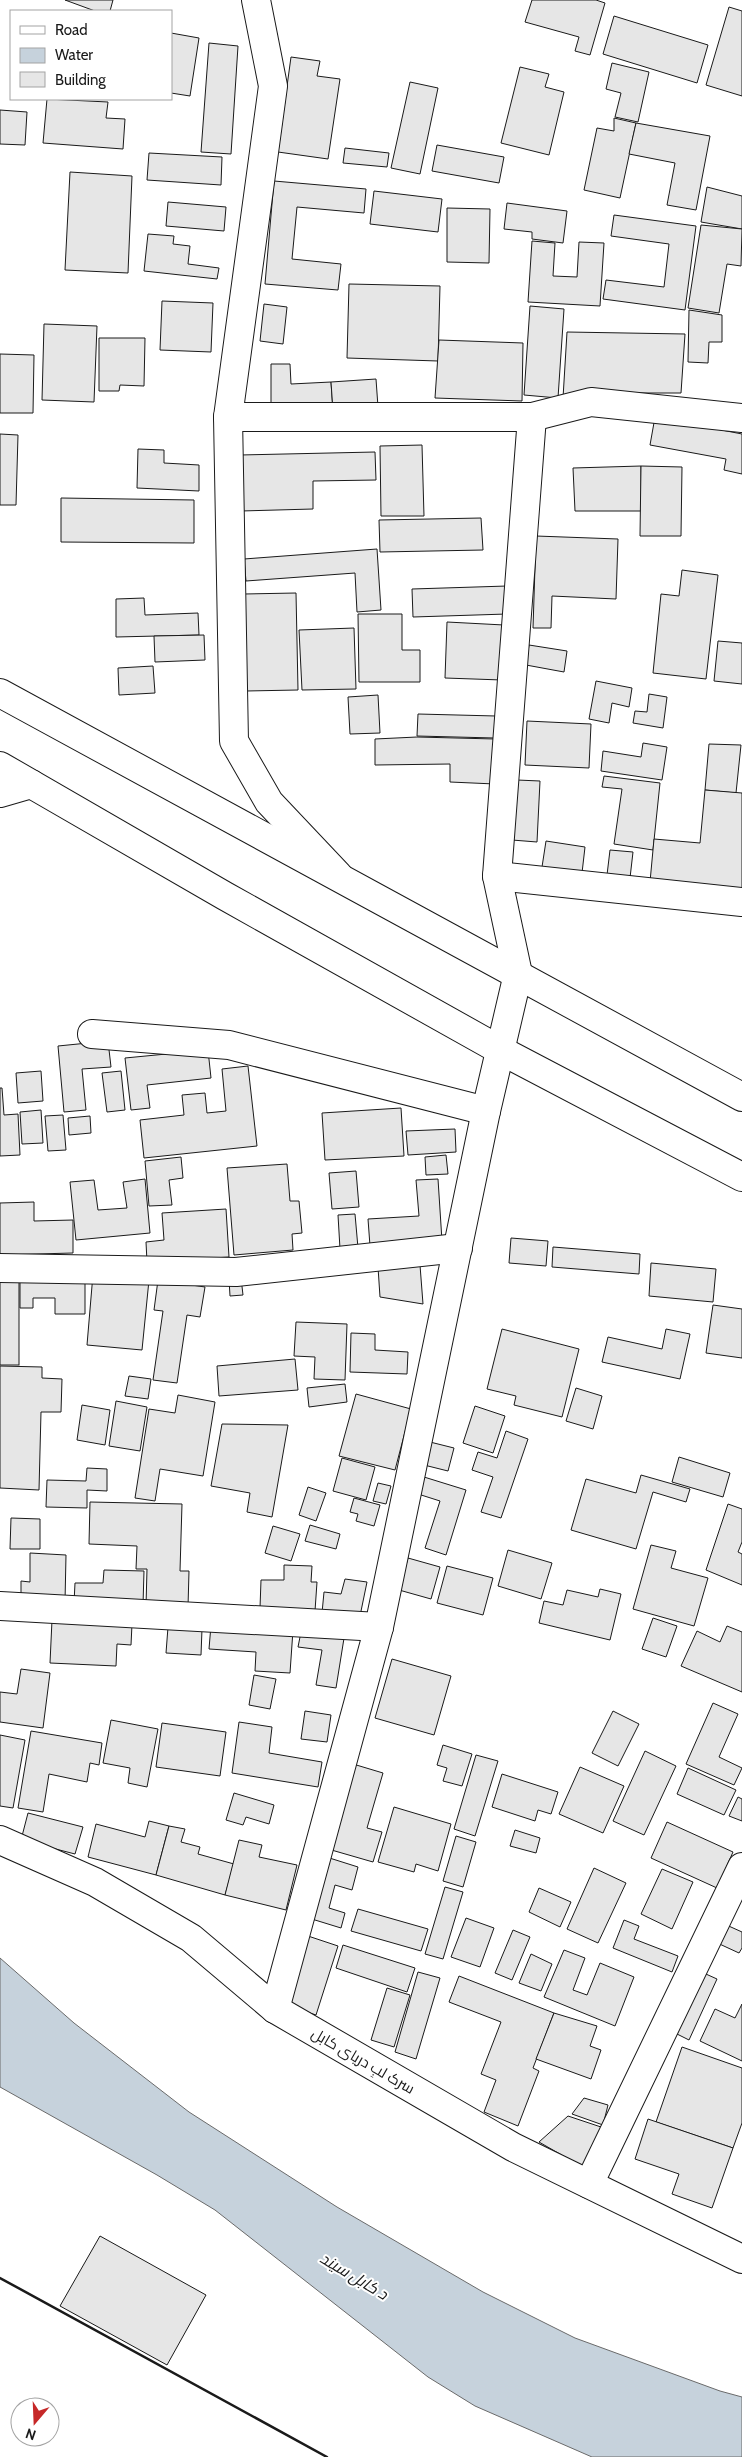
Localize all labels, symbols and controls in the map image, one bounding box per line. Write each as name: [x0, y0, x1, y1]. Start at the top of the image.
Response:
legend: [10, 10, 172, 100]
text: Road: [55, 21, 88, 39]
text: Water: [55, 46, 93, 64]
text: Building: [55, 71, 106, 89]
street label: سرک لبِ دریای کابل: [308, 2024, 418, 2099]
water label: د کابل سيند: [317, 2248, 392, 2304]
north arrow: [10, 2397, 60, 2447]
text: N: [23, 2424, 38, 2444]

